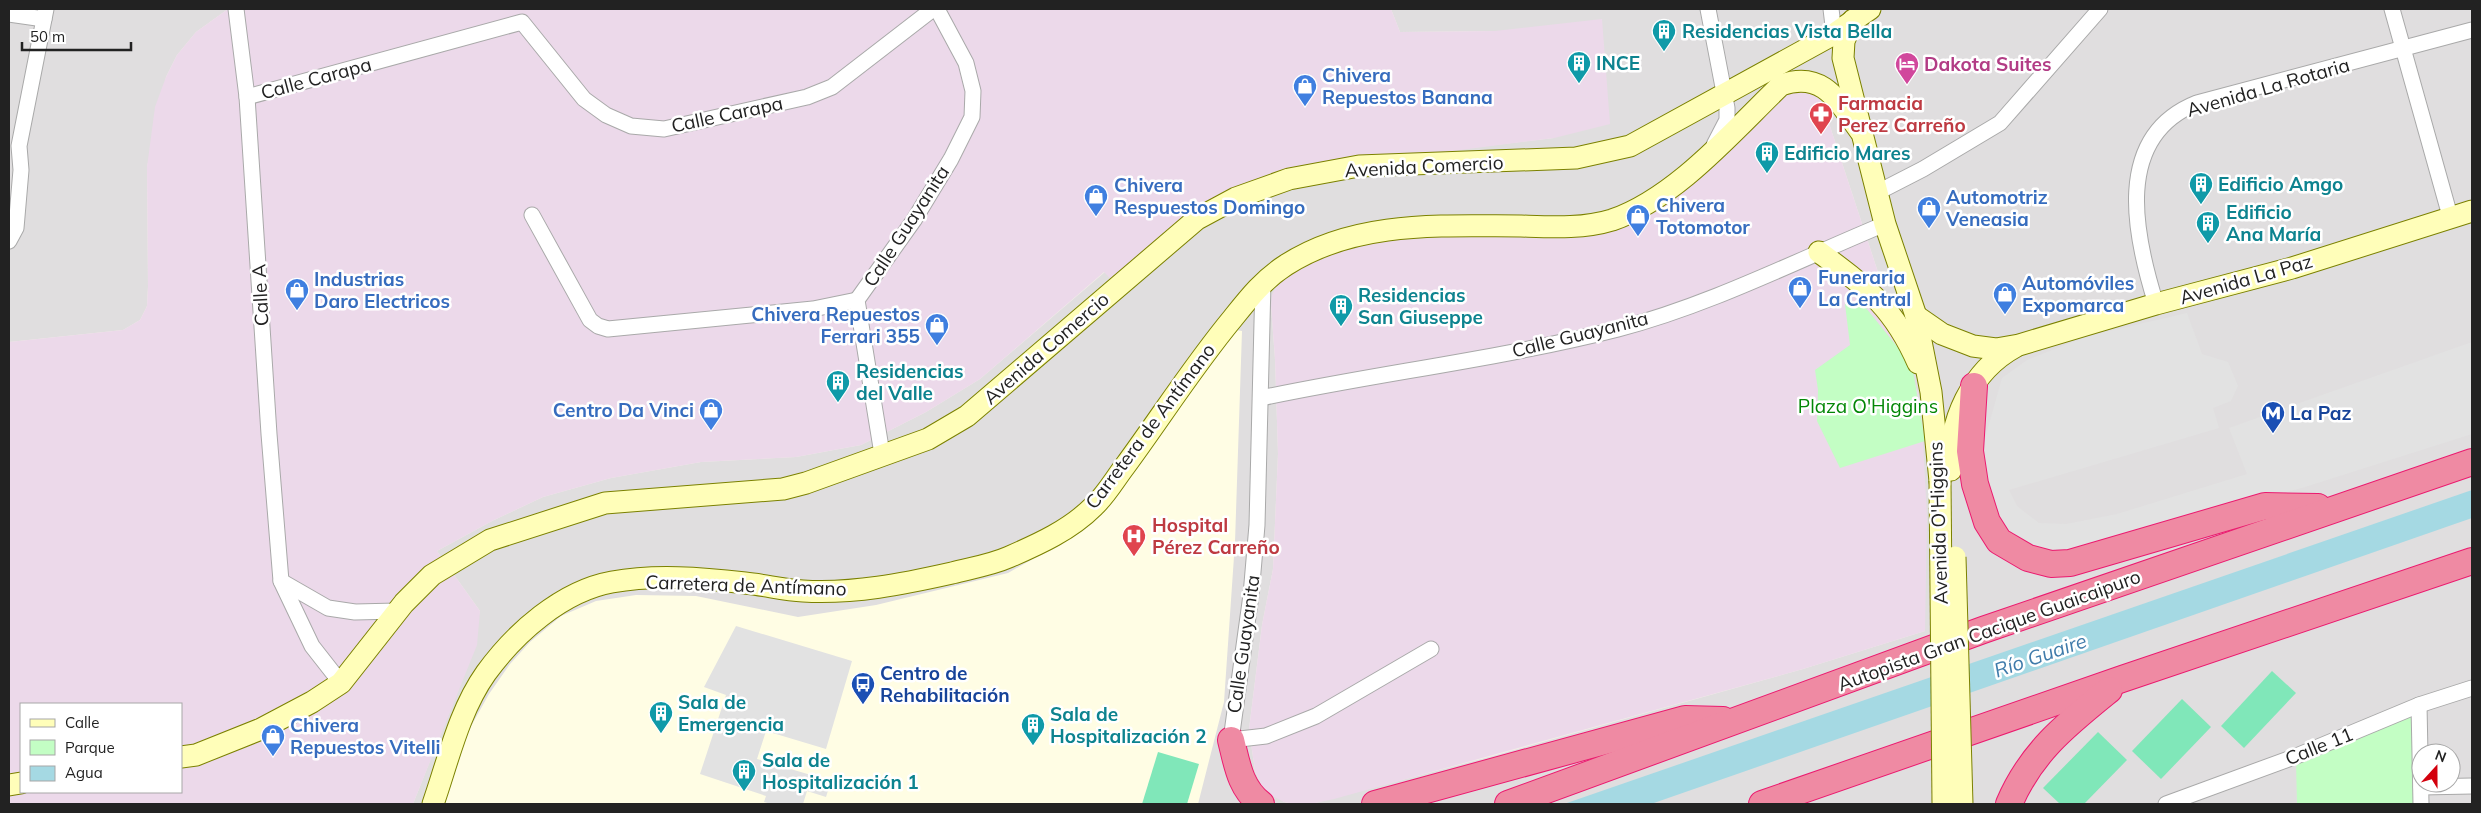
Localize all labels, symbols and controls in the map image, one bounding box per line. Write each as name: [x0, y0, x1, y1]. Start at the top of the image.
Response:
building icon: Residencias Vista Bella: [1651, 18, 1677, 52]
place label: Residencias Vista Bella: [1682, 19, 1892, 43]
scale bar: [22, 20, 131, 52]
text: 50 m: [30, 27, 65, 46]
building icon: INCE: [1566, 50, 1592, 84]
place label: INCE: [1596, 51, 1640, 75]
hotel icon: Dakota Suites: [1894, 51, 1920, 85]
street label: Calle Carapa: [258, 52, 374, 104]
place label: Dakota Suites: [1924, 52, 2051, 76]
street label: Avenida La Rotaria: [2184, 52, 2352, 122]
place label: Chivera Repuestos Banana: [1322, 63, 1493, 109]
shop icon: Chivera Repuestos Banana: [1292, 73, 1318, 107]
street label: Calle Carapa: [669, 90, 785, 138]
place label: Farmacia Perez Carreño: [1838, 91, 1966, 137]
pharmacy icon: Farmacia Perez Carreño: [1808, 101, 1834, 135]
building icon: Edificio Mares: [1754, 140, 1780, 174]
place label: Edificio Mares: [1784, 141, 1910, 165]
street label: Avenida Comercio: [1344, 150, 1504, 182]
street label: Calle Guayanita: [858, 161, 954, 291]
building icon: Edificio Amgo: [2188, 171, 2214, 205]
place label: Edificio Amgo: [2218, 172, 2343, 196]
place label: Chivera Respuestos Domingo: [1114, 173, 1305, 219]
shop icon: Chivera Respuestos Domingo: [1083, 183, 1109, 217]
place label: Automotriz Veneasia: [1945, 185, 2048, 231]
place label: Chivera Totomotor: [1656, 193, 1750, 239]
shop icon: Automotriz Veneasia: [1916, 195, 1942, 229]
place label: Edificio Ana María: [2226, 200, 2321, 246]
shop icon: Chivera Totomotor: [1625, 203, 1651, 237]
building icon: Edificio Ana María: [2195, 210, 2221, 244]
street label: Avenida La Paz: [2177, 249, 2315, 309]
street label: Calle A: [246, 263, 274, 327]
place label: Funeraria La Central: [1818, 265, 1911, 311]
place label: Industrias Daro Electricos: [314, 267, 450, 313]
place label: Automóviles Expomarca: [2022, 271, 2134, 317]
shop icon: Funeraria La Central: [1787, 275, 1813, 309]
shop icon: Industrias Daro Electricos: [284, 277, 310, 311]
shop icon: Automóviles Expomarca: [1992, 281, 2018, 315]
place label: Residencias San Giuseppe: [1358, 283, 1483, 329]
street label: Avenida Comercio: [978, 287, 1114, 409]
building icon: Residencias San Giuseppe: [1328, 293, 1354, 327]
place label: Chivera Repuestos Ferrari 355: [751, 302, 920, 348]
street label: Calle Guayanita: [1509, 305, 1651, 363]
shop icon: Chivera Repuestos Ferrari 355: [924, 312, 950, 346]
street label: Carretera de Antímano: [1080, 338, 1220, 514]
place label: Residencias del Valle: [856, 359, 963, 405]
building icon: Residencias del Valle: [825, 369, 851, 403]
park label: Plaza O'Higgins: [1798, 394, 1938, 418]
shop icon: Centro Da Vinci: [698, 397, 724, 431]
place label: Centro Da Vinci: [553, 398, 694, 422]
metro station icon: La Paz: [2260, 400, 2286, 434]
place label: La Paz: [2290, 401, 2352, 425]
street label: Avenida O'Higgins: [1923, 441, 1953, 605]
place label: Hospital Pérez Carreño: [1152, 513, 1280, 559]
hospital icon: Hospital Pérez Carreño: [1121, 523, 1147, 557]
street label: Autopista Gran Cacique Guaicaipuro: [1834, 564, 2144, 696]
street label: Carretera de Antímano: [645, 569, 847, 601]
street label: Calle Guayanita: [1221, 573, 1265, 715]
water label: Río Guaire: [1990, 627, 2090, 682]
place label: Centro de Rehabilitación: [880, 661, 1010, 707]
bus stop icon: Centro de Rehabilitación: [850, 671, 876, 705]
place label: Sala de Emergencia: [678, 690, 784, 736]
building icon: Sala de Emergencia: [648, 700, 674, 734]
place label: Sala de Hospitalización 2: [1050, 702, 1207, 748]
legend: [20, 703, 182, 793]
building icon: Sala de Hospitalización 2: [1020, 712, 1046, 746]
text: Calle: [65, 713, 99, 732]
place label: Chivera Repuestos Vitelli: [290, 713, 441, 759]
street label: Calle 11: [2281, 722, 2357, 770]
shop icon: Chivera Repuestos Vitelli: [260, 723, 286, 757]
text: Parque: [65, 738, 115, 757]
north arrow: [2411, 743, 2461, 793]
text: N: [2432, 746, 2449, 766]
place label: Sala de Hospitalización 1: [762, 748, 919, 794]
building icon: Sala de Hospitalización 1: [731, 758, 757, 792]
text: Agua: [65, 763, 103, 782]

